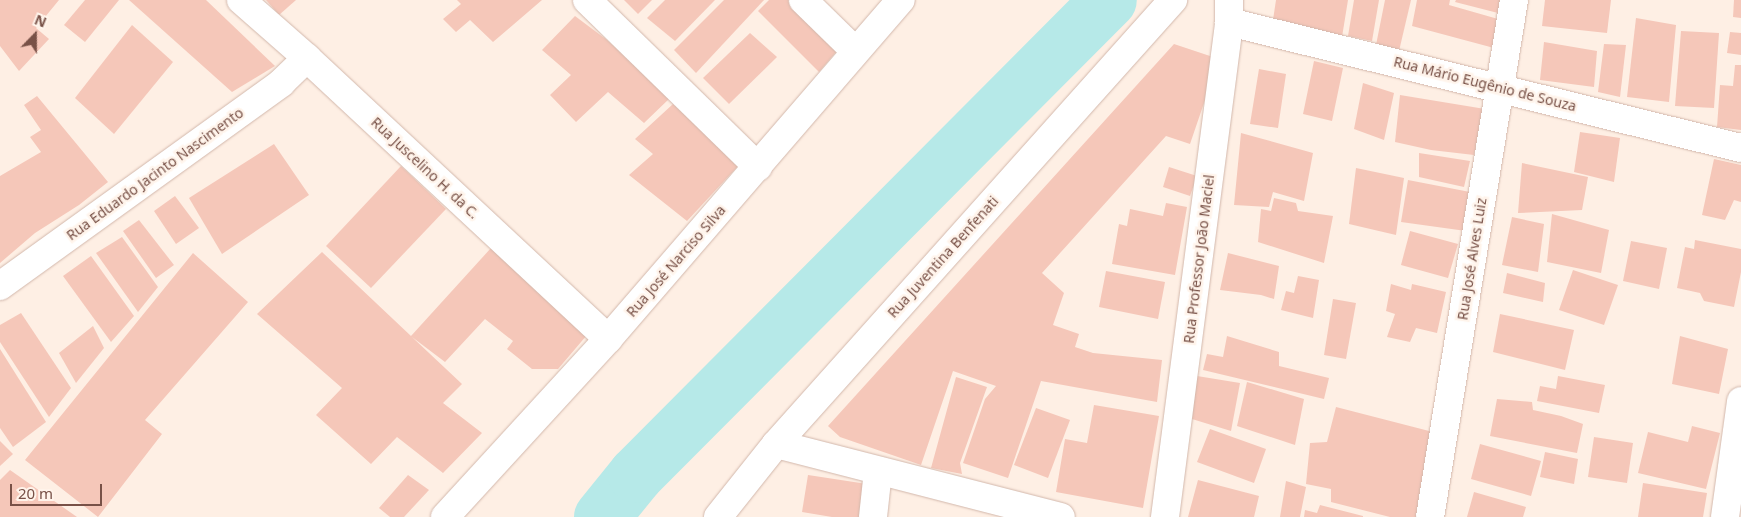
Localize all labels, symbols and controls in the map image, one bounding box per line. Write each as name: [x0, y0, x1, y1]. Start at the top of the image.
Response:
north arrow: [10, 10, 60, 60]
text: N: [32, 10, 50, 32]
street label: Rua Mário Eugênio de Souza: [1392, 53, 1578, 115]
street label: Rua Eduardo Jacinto Nascimento: [63, 104, 247, 244]
street label: Rua Juscelino H. da C.: [368, 114, 482, 222]
street label: Rua Professor João Maciel: [1180, 174, 1218, 344]
street label: Rua Juventina Benfenati: [884, 193, 1002, 321]
street label: Rua José Alves Luiz: [1454, 197, 1490, 321]
street label: Rua José Narciso Silva: [623, 202, 729, 320]
scale bar: [12, 474, 105, 506]
text: 20 m: [18, 483, 53, 503]

